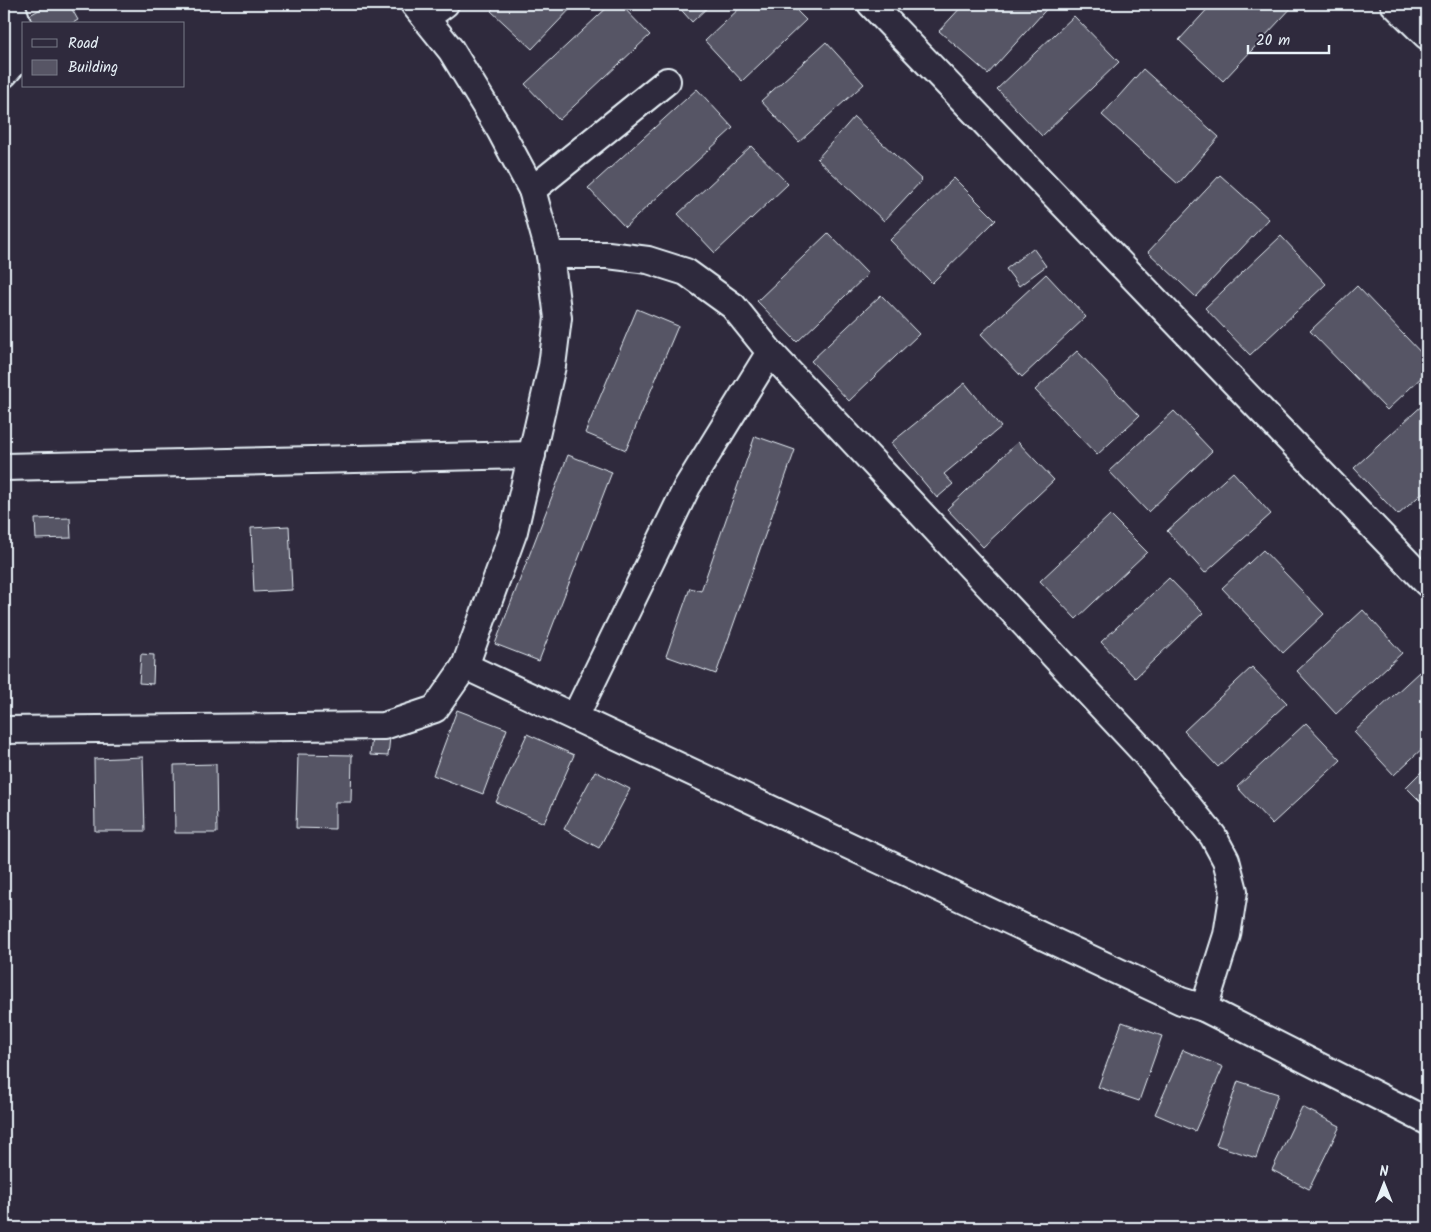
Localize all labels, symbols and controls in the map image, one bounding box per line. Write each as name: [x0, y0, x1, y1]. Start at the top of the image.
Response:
legend: [22, 22, 185, 88]
scale bar: [1248, 22, 1330, 54]
text: 20 m: [1256, 29, 1290, 53]
text: Road: [68, 32, 99, 56]
text: Building: [68, 56, 118, 80]
north arrow: [1358, 1160, 1408, 1210]
text: N: [1380, 1161, 1389, 1183]

